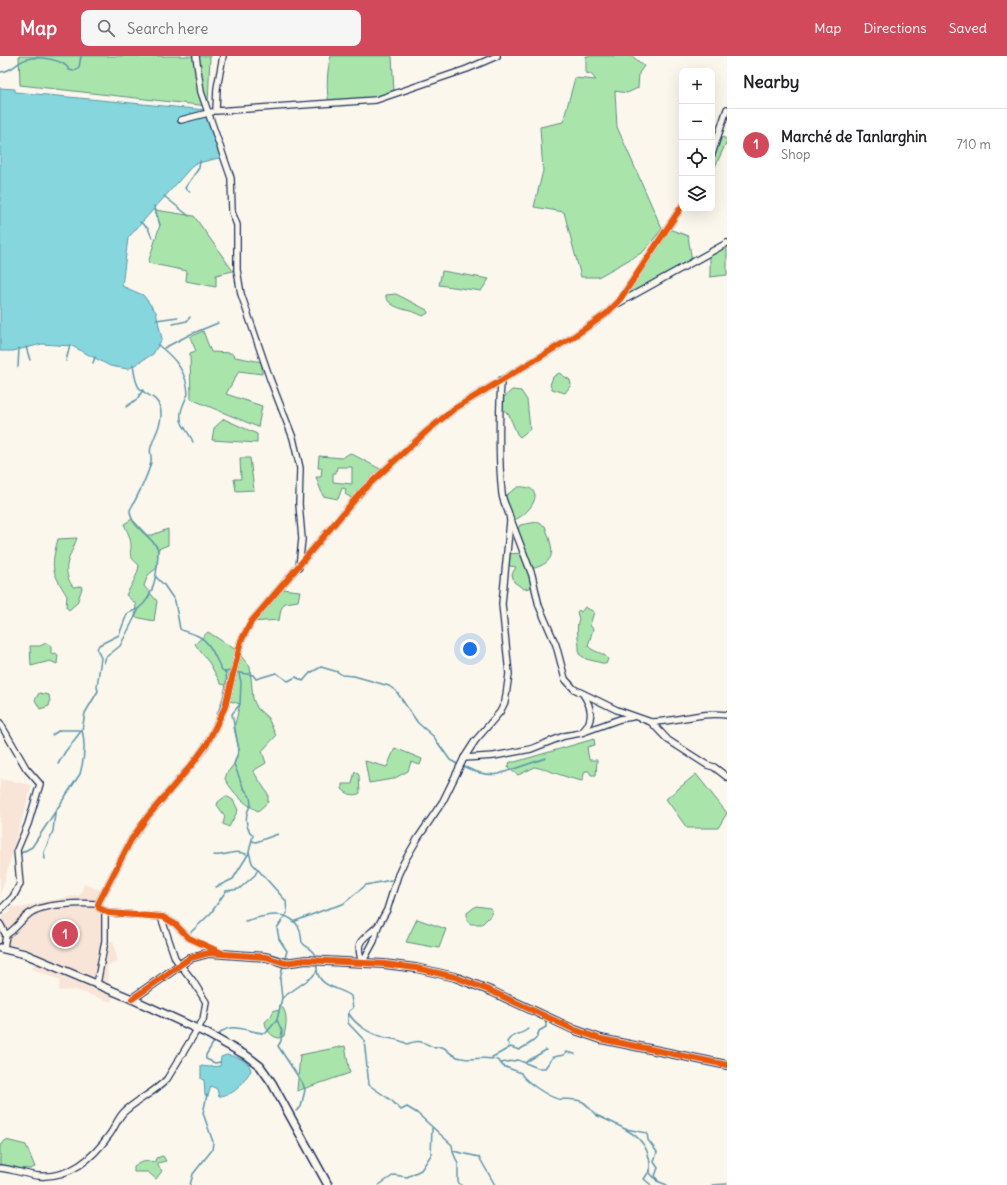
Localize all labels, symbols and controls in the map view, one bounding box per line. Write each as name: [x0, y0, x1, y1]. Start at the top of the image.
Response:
search box: [81, 10, 361, 46]
text: Map: [20, 16, 57, 40]
icon: search: [95, 17, 117, 39]
text: Search here: [127, 19, 208, 38]
text: Map: [814, 19, 841, 37]
text: Directions: [863, 19, 927, 37]
text: Saved: [949, 19, 987, 37]
map controls: [679, 68, 715, 212]
button: +: [679, 68, 715, 104]
text: Nearby: [743, 71, 799, 93]
button: −: [679, 104, 715, 140]
text: Marché de Tanlarghin: [781, 127, 927, 146]
text: 1: [753, 136, 759, 153]
text: 710 m: [956, 136, 991, 153]
button: locate: [679, 140, 715, 176]
text: Shop: [781, 146, 810, 163]
button: layers: [679, 176, 715, 212]
your location: [460, 639, 480, 659]
pin: 1: [52, 919, 78, 949]

